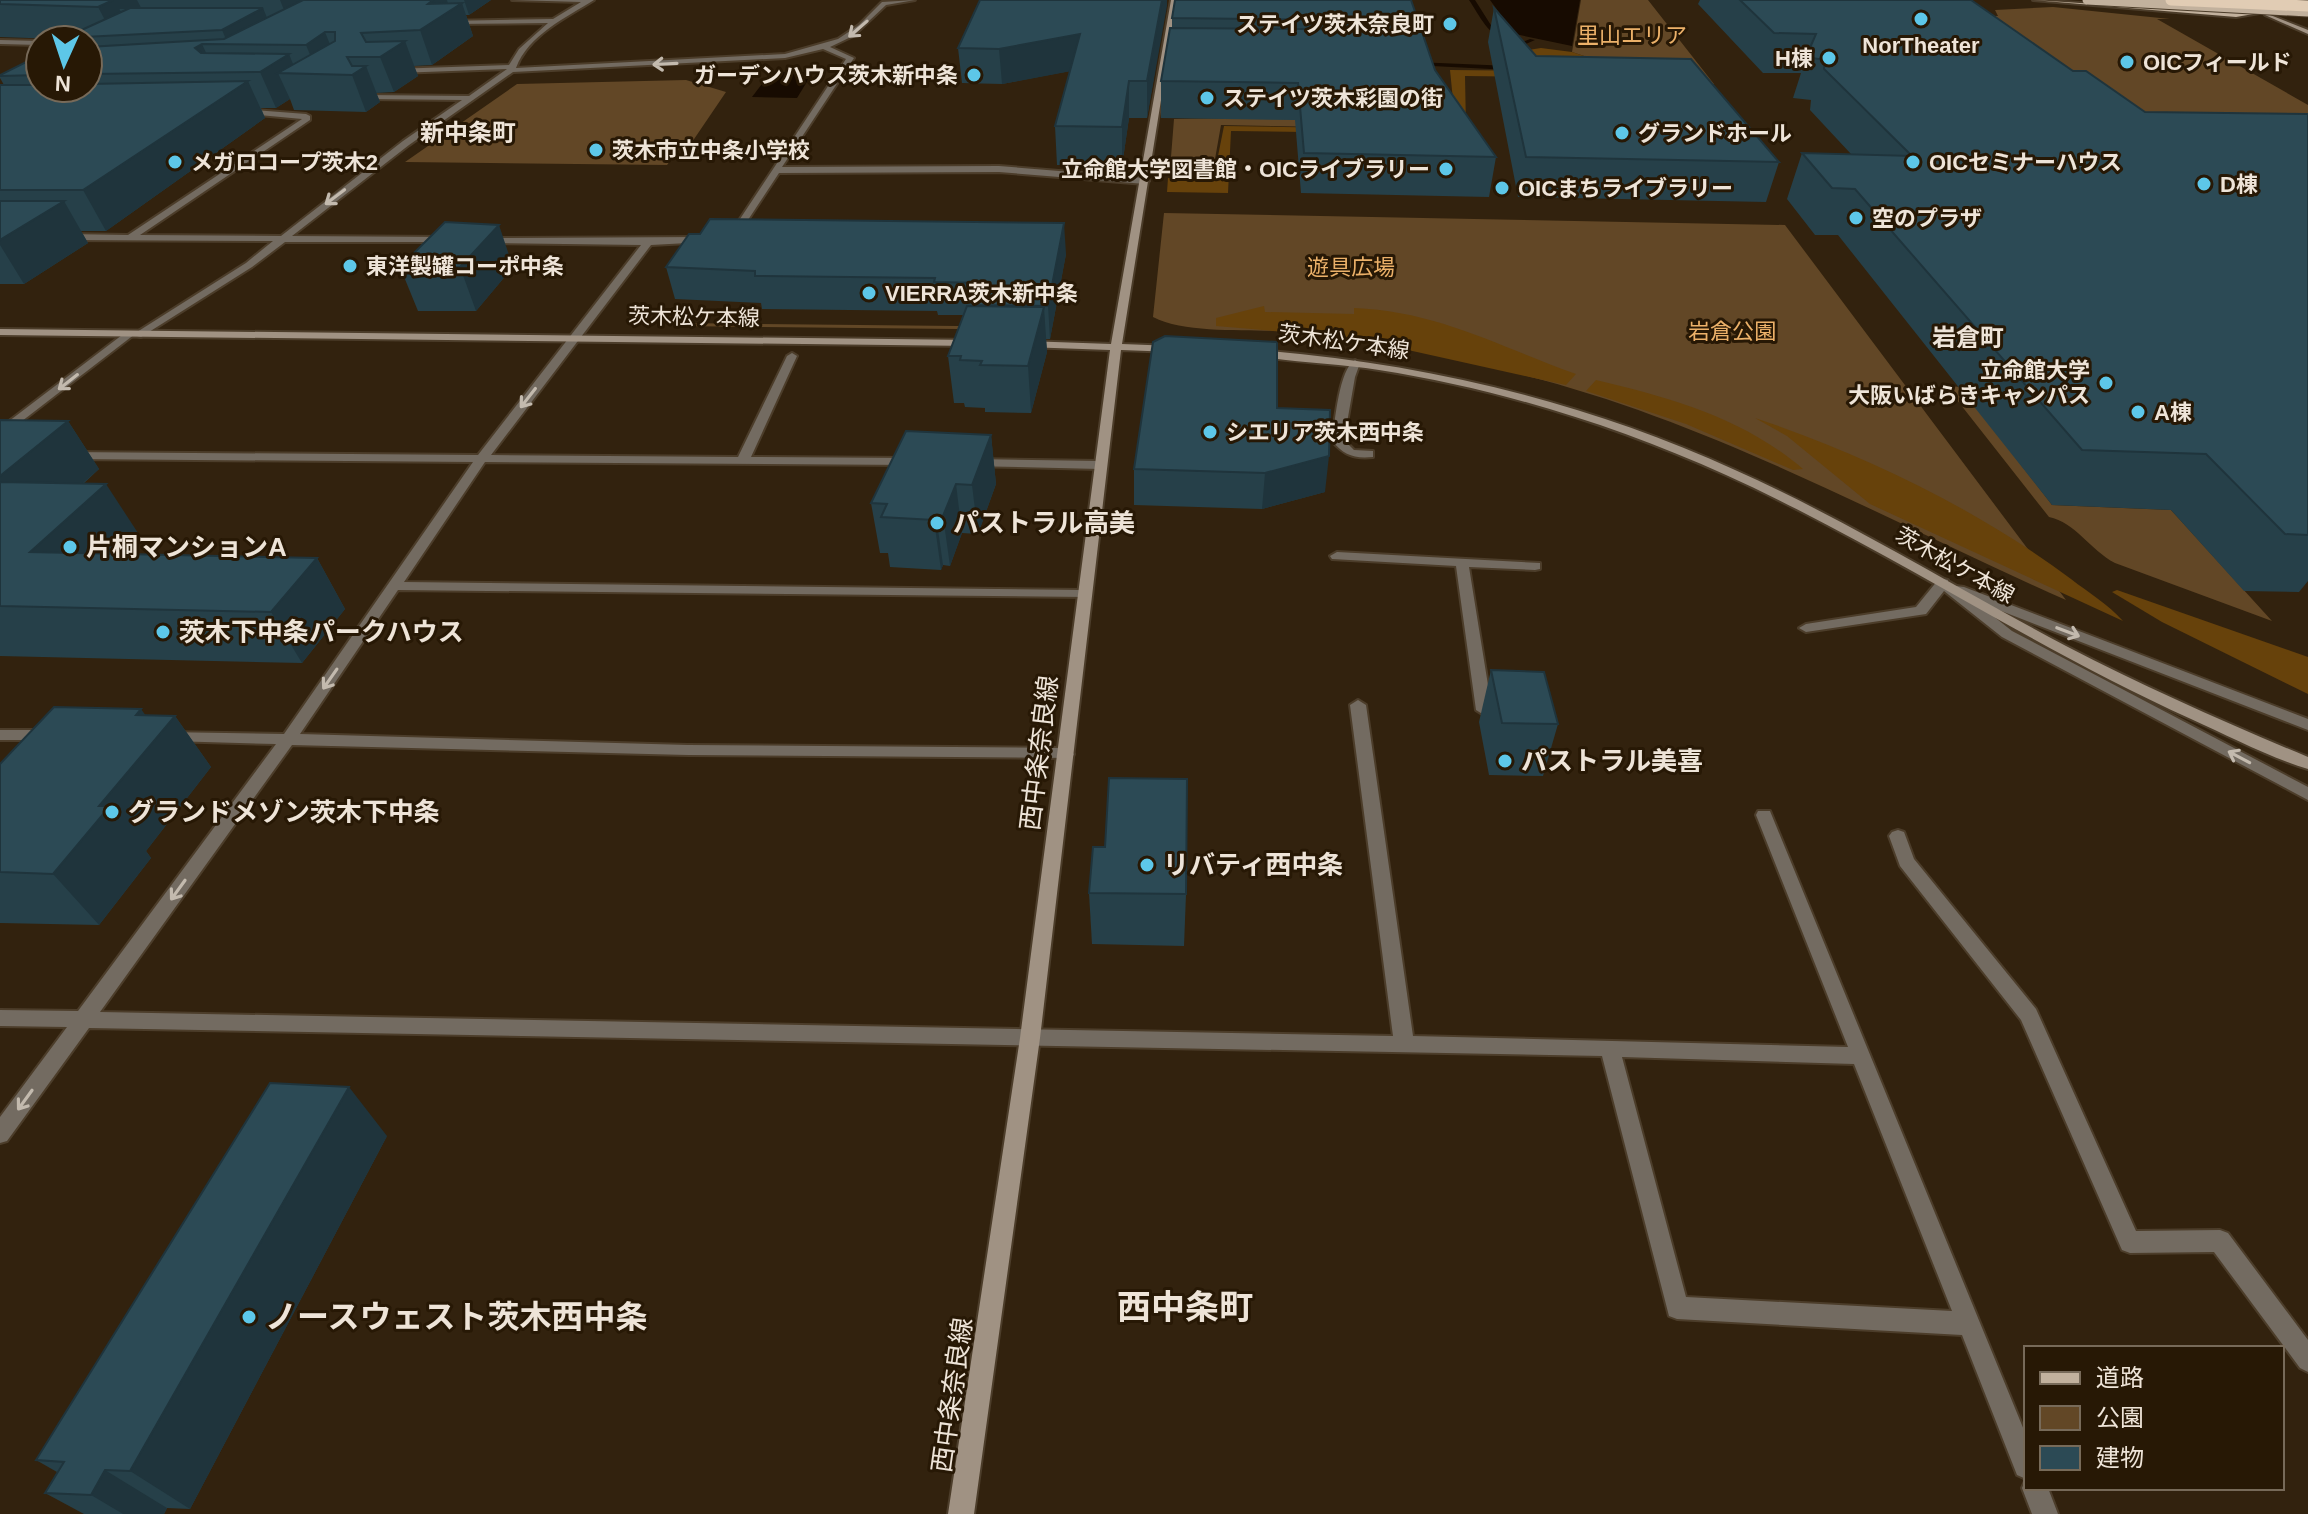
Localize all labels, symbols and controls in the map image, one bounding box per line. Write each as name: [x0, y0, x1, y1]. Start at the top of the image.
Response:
marker: NorTheater: [1912, 10, 1930, 28]
place label: ステイツ茨木奈良町: [1236, 12, 1434, 37]
marker: ステイツ茨木奈良町: [1441, 15, 1459, 33]
one-way arrow: [848, 20, 868, 38]
park label: 里山エリア: [1577, 23, 1687, 48]
north arrow: [24, 24, 104, 104]
place label: NorTheater: [1862, 33, 1980, 58]
place label: H棟: [1775, 46, 1813, 71]
marker: H棟: [1820, 49, 1838, 67]
place label: OICフィールド: [2143, 50, 2292, 75]
marker: OICフィールド: [2118, 53, 2136, 71]
one-way arrow: [652, 57, 679, 72]
place label: ガーデンハウス茨木新中条: [694, 63, 958, 88]
marker: ガーデンハウス茨木新中条: [965, 66, 983, 84]
text: N: [54, 71, 72, 96]
place label: ステイツ茨木彩園の街: [1223, 86, 1443, 111]
marker: ステイツ茨木彩園の街: [1198, 89, 1216, 107]
district label: 新中条町: [420, 119, 516, 146]
place label: グランドホール: [1638, 121, 1792, 146]
marker: グランドホール: [1613, 124, 1631, 142]
place label: 茨木市立中条小学校: [612, 138, 810, 163]
marker: 茨木市立中条小学校: [587, 141, 605, 159]
place label: メガロコープ茨木2: [191, 150, 378, 175]
place label: OICセミナーハウス: [1929, 150, 2122, 175]
marker: メガロコープ茨木2: [166, 153, 184, 171]
marker: OICセミナーハウス: [1904, 153, 1922, 171]
place label: 立命館大学図書館・OICライブラリー: [1061, 157, 1430, 182]
marker: 立命館大学図書館・OICライブラリー: [1437, 160, 1455, 178]
place label: D棟: [2220, 172, 2258, 197]
marker: D棟: [2195, 175, 2213, 193]
place label: OICまちライブラリー: [1518, 176, 1733, 201]
marker: OICまちライブラリー: [1493, 179, 1511, 197]
one-way arrow: [325, 189, 346, 206]
place label: 空のプラザ: [1872, 206, 1982, 231]
marker: 空のプラザ: [1847, 209, 1865, 227]
place label: 東洋製罐コーポ中条: [366, 254, 564, 279]
park label: 遊具広場: [1307, 255, 1395, 280]
marker: 東洋製罐コーポ中条: [341, 257, 359, 275]
place label: VIERRA茨木新中条: [885, 281, 1078, 306]
marker: VIERRA茨木新中条: [860, 284, 878, 302]
street label: 茨木松ケ本線: [628, 303, 760, 331]
park label: 岩倉公園: [1688, 319, 1776, 344]
street label: 茨木松ケ本線: [1277, 320, 1411, 364]
district label: 岩倉町: [1932, 324, 2004, 351]
place label: 立命館大学 大阪いばらきキャンパス: [1848, 358, 2090, 408]
one-way arrow: [58, 373, 79, 390]
marker: 立命館大学 大阪いばらきキャンパス: [2097, 374, 2115, 392]
one-way arrow: [519, 387, 537, 408]
place label: A棟: [2154, 400, 2192, 425]
marker: A棟: [2129, 403, 2147, 421]
place label: シエリア茨木西中条: [1226, 420, 1424, 445]
marker: シエリア茨木西中条: [1201, 423, 1219, 441]
place label: パストラル高美: [953, 508, 1135, 538]
marker: パストラル高美: [928, 514, 946, 532]
street label: 茨木松ケ本線: [1891, 522, 2019, 608]
place label: 片桐マンションA: [86, 532, 287, 562]
marker: 片桐マンションA: [61, 538, 79, 556]
place label: 茨木下中条パークハウス: [179, 617, 464, 647]
marker: 茨木下中条パークハウス: [154, 623, 172, 641]
one-way arrow: [2055, 626, 2080, 640]
one-way arrow: [322, 668, 338, 690]
street label: 西中条奈良線: [1015, 674, 1063, 832]
place label: パストラル美喜: [1521, 746, 1703, 776]
one-way arrow: [2228, 749, 2252, 765]
marker: パストラル美喜: [1496, 752, 1514, 770]
place label: グランドメゾン茨木下中条: [128, 797, 440, 827]
marker: グランドメゾン茨木下中条: [103, 803, 121, 821]
place label: リバティ西中条: [1163, 850, 1343, 880]
marker: リバティ西中条: [1138, 856, 1156, 874]
one-way arrow: [170, 879, 186, 901]
one-way arrow: [17, 1089, 33, 1111]
district label: 西中条町: [1117, 1288, 1253, 1326]
place label: ノースウェスト茨木西中条: [265, 1299, 647, 1335]
marker: ノースウェスト茨木西中条: [240, 1308, 258, 1326]
street label: 西中条奈良線: [926, 1316, 978, 1474]
legend: [2024, 1346, 2284, 1490]
text: 道路: [2096, 1364, 2144, 1391]
text: 公園: [2096, 1404, 2144, 1431]
text: 建物: [2096, 1444, 2144, 1471]

